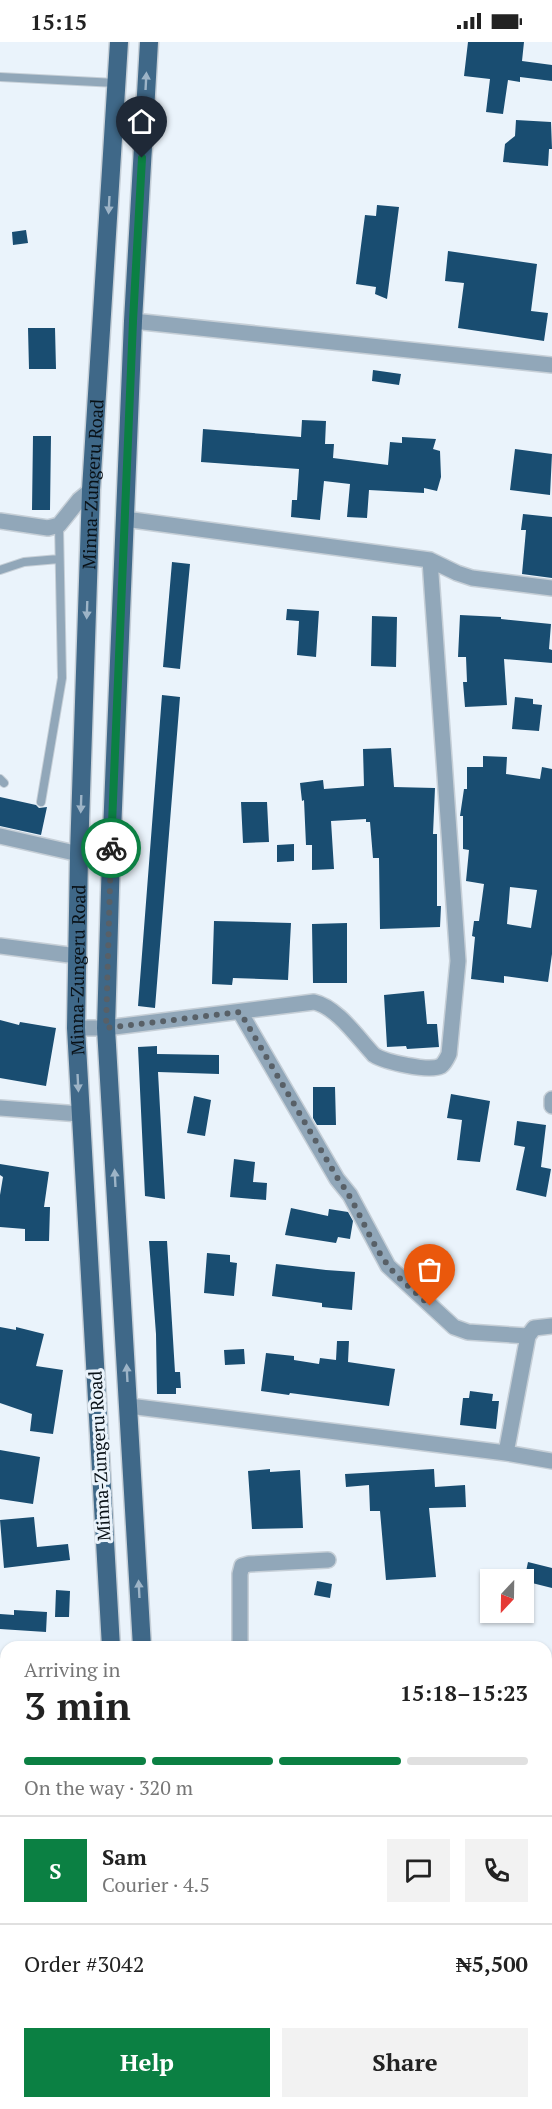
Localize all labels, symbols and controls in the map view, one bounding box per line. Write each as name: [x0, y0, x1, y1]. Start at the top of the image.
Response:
text: 15:15: [30, 7, 87, 36]
one-way arrow: [142, 72, 151, 91]
pin: [116, 96, 167, 158]
icon: home: [125, 105, 158, 138]
one-way arrow: [105, 196, 114, 215]
street label: Minna-Zungeru Road: [76, 398, 109, 570]
one-way arrow: [83, 600, 92, 619]
one-way arrow: [76, 795, 85, 814]
courier: [81, 818, 141, 878]
icon: bike: [95, 832, 128, 865]
street label: Minna-Zungeru Road: [64, 884, 90, 1056]
one-way arrow: [74, 1074, 83, 1093]
one-way arrow: [111, 1169, 120, 1188]
pin: [404, 1244, 455, 1306]
icon: bag: [413, 1253, 446, 1286]
one-way arrow: [122, 1363, 132, 1382]
street label: Minna-Zungeru Road: [83, 1370, 115, 1542]
north arrow: [480, 1569, 534, 1623]
map controls: [480, 1569, 534, 1623]
one-way arrow: [134, 1579, 144, 1598]
text: Arriving in: [24, 1656, 120, 1683]
text: 15:18–15:23: [400, 1678, 528, 1707]
text: 3 min: [24, 1679, 131, 1731]
text: On the way · 320 m: [24, 1774, 193, 1801]
button: chat: [387, 1839, 450, 1902]
button: phone: [465, 1839, 528, 1902]
text: Sam: [102, 1842, 147, 1871]
text: S: [49, 1856, 62, 1885]
text: Courier · 4.5: [102, 1871, 210, 1898]
text: Order #3042: [24, 1949, 144, 1978]
text: ₦5,500: [456, 1949, 528, 1978]
button: Help: [24, 2028, 270, 2097]
button: Share: [282, 2028, 528, 2097]

